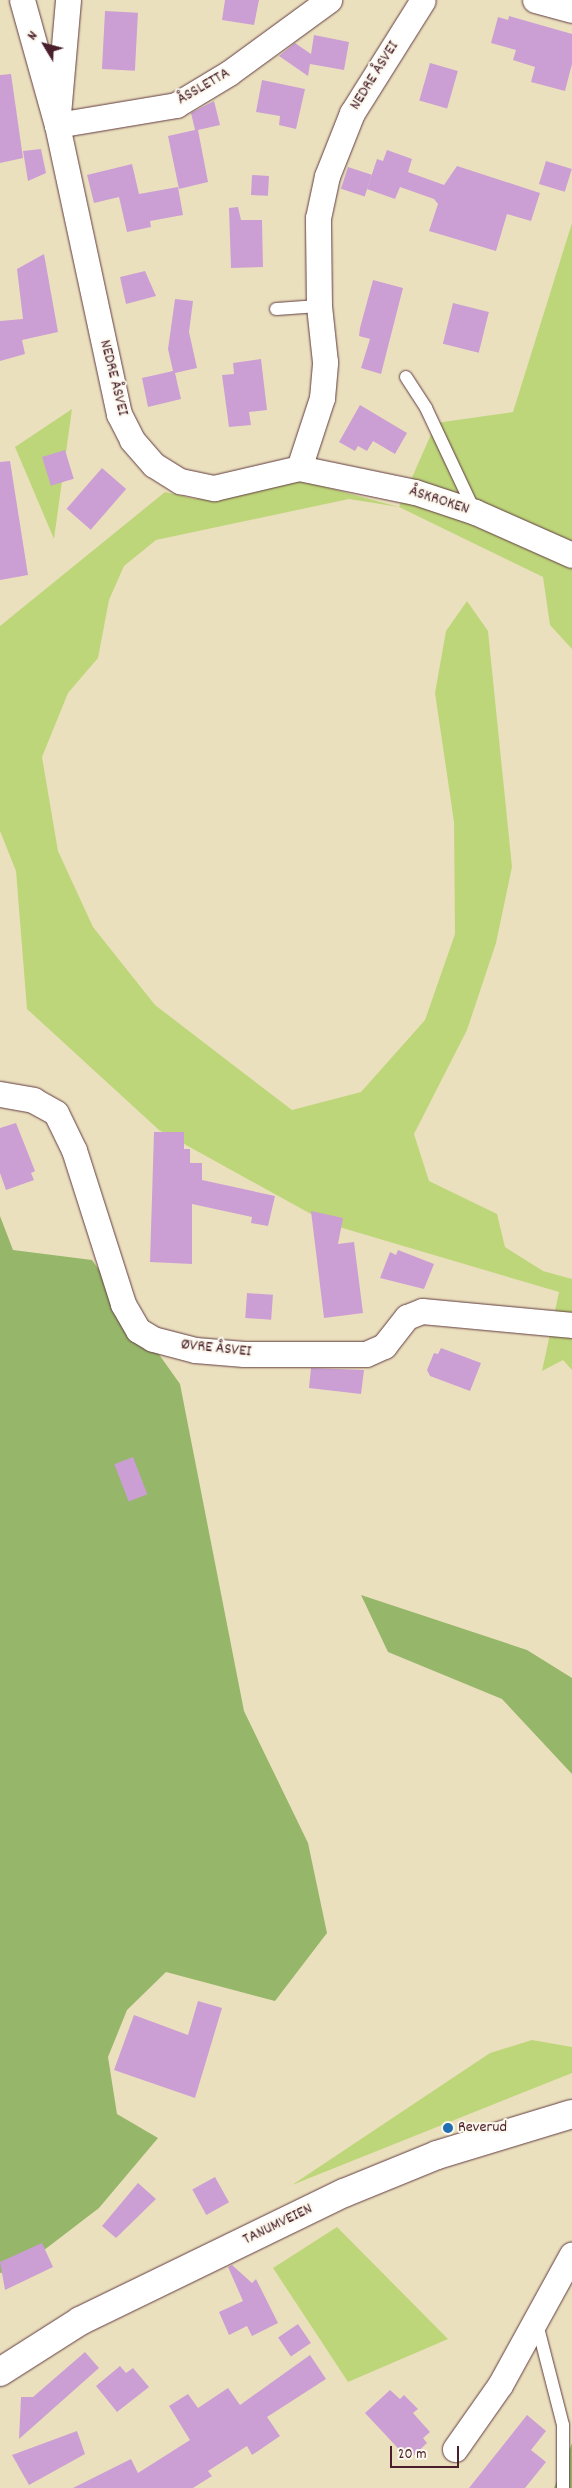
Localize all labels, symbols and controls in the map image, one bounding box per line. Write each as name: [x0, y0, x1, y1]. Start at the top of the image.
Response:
north arrow: [20, 20, 70, 70]
text: N: [23, 27, 43, 45]
street label: NEDRE ÅSVEI: [346, 38, 404, 114]
street label: ÅSSLETTA: [174, 64, 234, 110]
street label: NEDRE ÅSVEI: [94, 338, 132, 418]
street label: ÅSKROKEN: [406, 482, 472, 520]
street label: ØVRE ÅSVEI: [180, 1336, 252, 1362]
place label: Reverud: [458, 2118, 507, 2138]
marker: Reverud: [442, 2122, 454, 2134]
street label: TANUMVEIEN: [240, 2200, 316, 2250]
scale bar: [392, 2436, 461, 2468]
text: 20 m: [398, 2444, 426, 2466]

